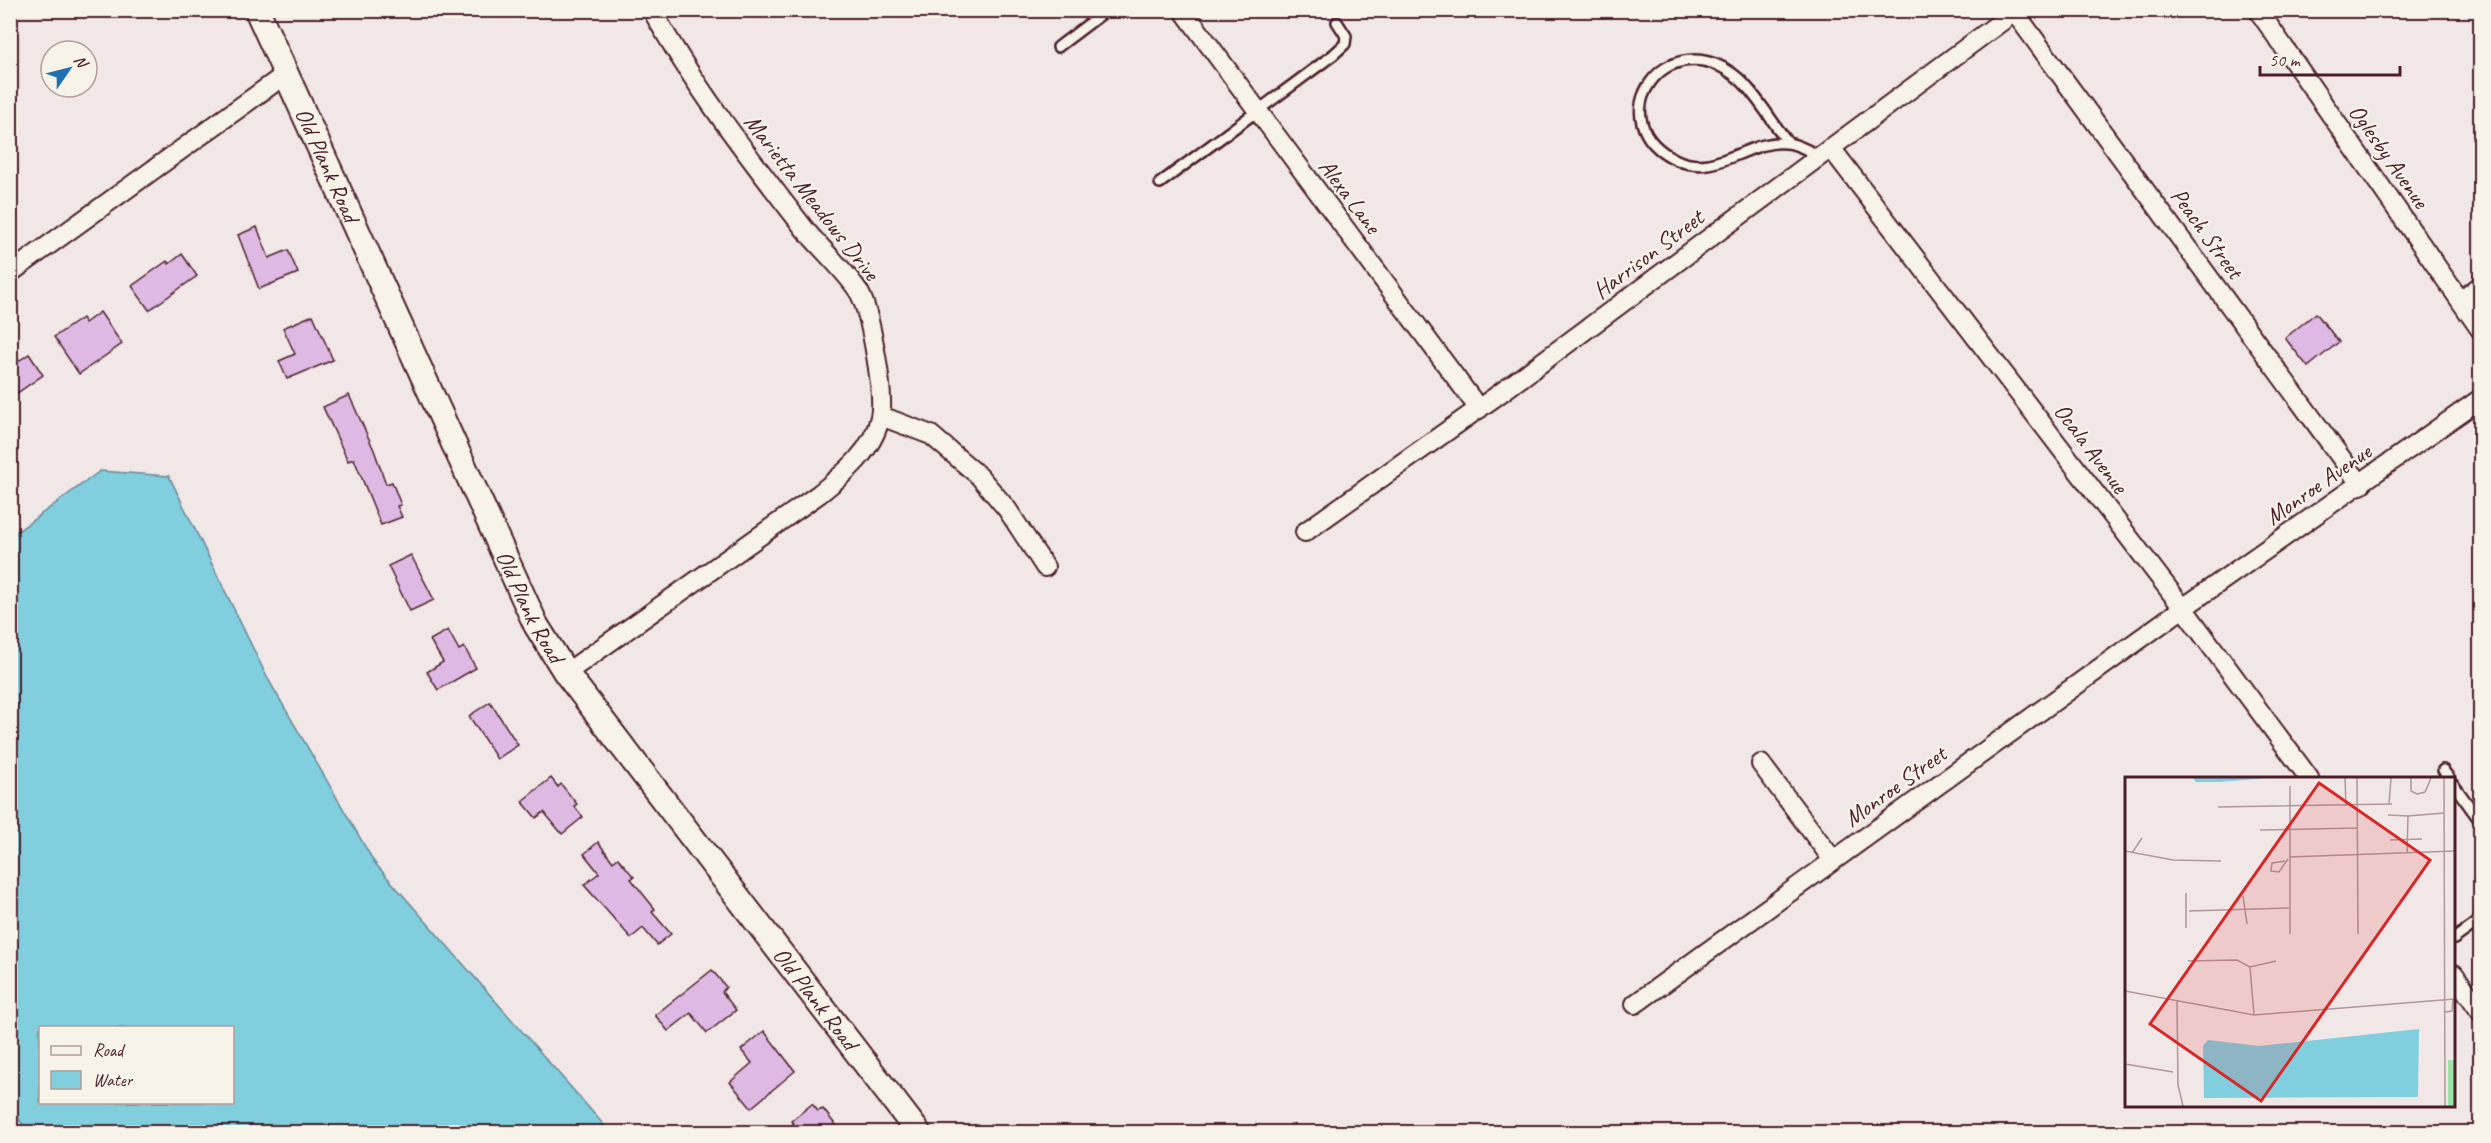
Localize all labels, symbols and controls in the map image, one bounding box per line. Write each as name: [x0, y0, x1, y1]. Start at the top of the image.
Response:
north arrow: [39, 39, 99, 99]
scale bar: [2260, 39, 2400, 77]
text: 50 m: [2269, 49, 2302, 71]
text: N: [69, 51, 93, 73]
street label: Oglesby Avenue: [2342, 98, 2437, 216]
street label: Old Plank Road: [288, 103, 368, 230]
street label: Marietta Meadows Drive: [738, 108, 888, 288]
street label: Alexa Lane: [1312, 153, 1389, 241]
street label: Peach Street: [2164, 182, 2251, 286]
street label: Harrison Street: [1587, 201, 1711, 305]
street label: Ocala Avenue: [2047, 397, 2136, 501]
street label: Monroe Avenue: [2259, 435, 2379, 531]
street label: Old Plank Road: [489, 545, 573, 672]
street label: Monroe Street: [1838, 738, 1954, 833]
inset map: [2125, 777, 2455, 1107]
street label: Old Plank Road: [766, 941, 867, 1059]
legend: [39, 1026, 234, 1104]
text: Road: [93, 1039, 126, 1061]
text: Water: [93, 1069, 134, 1091]

